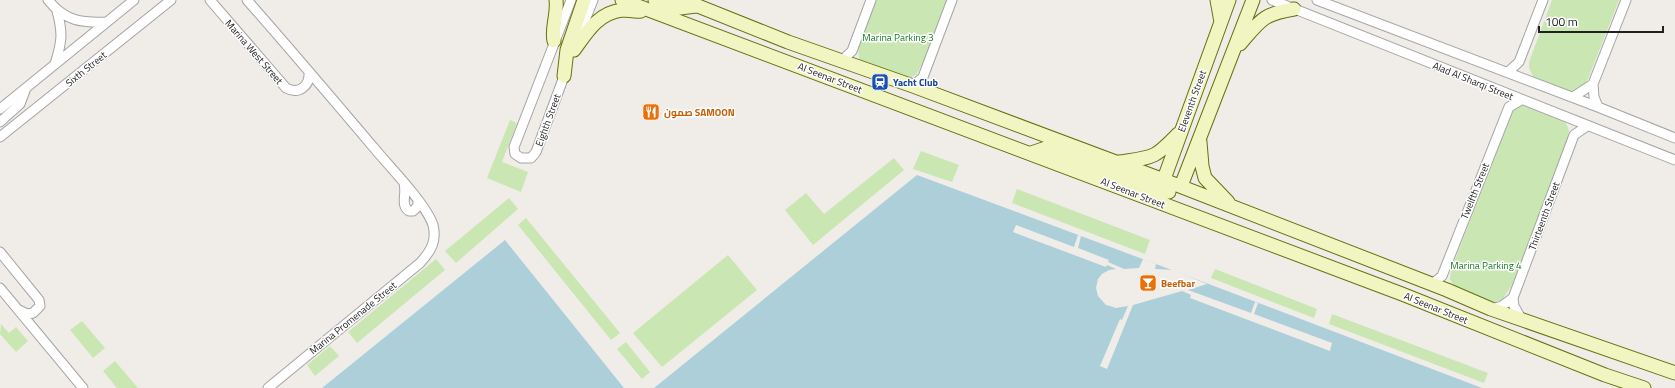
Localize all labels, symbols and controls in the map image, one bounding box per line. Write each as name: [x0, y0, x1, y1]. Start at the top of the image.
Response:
scale bar: [1539, 8, 1663, 34]
text: 100 m: [1545, 12, 1578, 31]
street label: Marina West Street: [222, 16, 287, 88]
park label: Marina Parking 3: [862, 30, 934, 45]
street label: Sixth Street: [62, 47, 110, 90]
street label: Alad Al Sharqi Street: [1430, 58, 1516, 104]
street label: Al Seenar Street: [796, 59, 865, 97]
street label: Eleventh Street: [1174, 68, 1210, 134]
station icon: Yacht Club: [870, 72, 890, 92]
place label: Yacht Club: [893, 75, 939, 90]
street label: Eighth Street: [532, 91, 565, 148]
restaurant icon: صمون SAMOON: [641, 102, 661, 122]
place label: صمون SAMOON: [664, 105, 735, 120]
street label: Twelfth Street: [1457, 160, 1493, 221]
street label: Al Seenar Street: [1099, 174, 1168, 212]
street label: Thirteenth Street: [1525, 179, 1564, 252]
park label: Marina Parking 4: [1450, 258, 1522, 273]
bar icon: Beefbar: [1138, 273, 1158, 293]
place label: Beefbar: [1161, 276, 1195, 291]
street label: Marina Promenade Street: [306, 278, 400, 358]
street label: Al Seenar Street: [1402, 288, 1471, 328]

